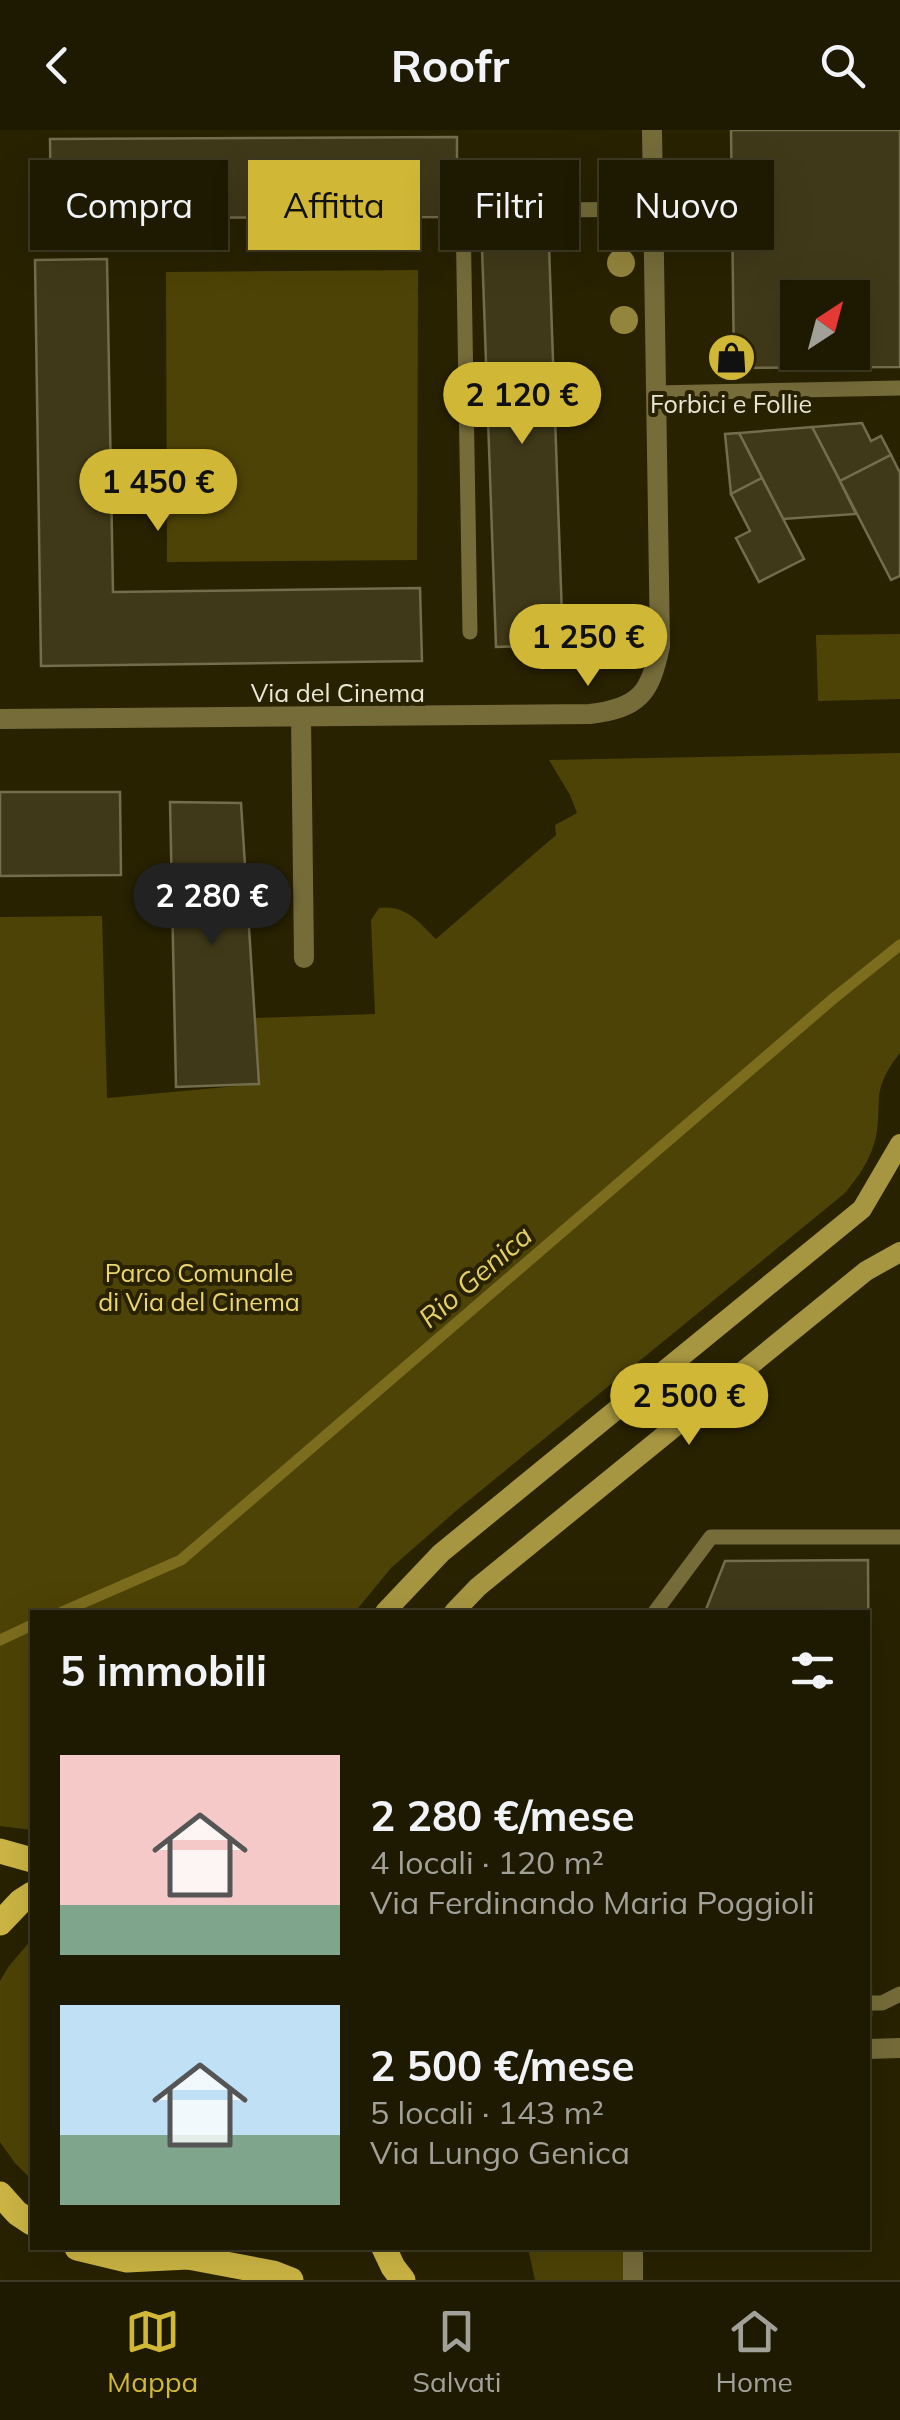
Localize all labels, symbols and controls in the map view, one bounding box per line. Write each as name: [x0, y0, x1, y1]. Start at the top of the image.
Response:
text: Roofr: [391, 37, 509, 93]
icon: back: [30, 38, 85, 93]
icon: search: [815, 38, 870, 93]
chip: Compra: [30, 160, 228, 250]
chip: Affitta: [248, 160, 420, 250]
chip: Filtri: [440, 160, 579, 250]
chip: Nuovo: [599, 160, 774, 250]
north arrow: [780, 280, 870, 370]
map controls: [780, 280, 870, 370]
shop icon: Forbici e Follie: [705, 331, 757, 383]
pin: 2 120 €: [430, 362, 614, 447]
text: 2 120 €: [465, 374, 579, 414]
place label: Forbici e Follie: [650, 388, 812, 419]
pin: 1 450 €: [66, 449, 250, 534]
text: 1 450 €: [101, 461, 215, 501]
pin: 1 250 €: [496, 604, 680, 689]
text: 1 250 €: [531, 616, 645, 656]
street label: Via del Cinema: [251, 677, 425, 708]
pin: 2 280 €: [120, 863, 304, 948]
text: 2 280 €: [155, 875, 269, 915]
water label: Rio Genica: [411, 1217, 539, 1335]
park label: Parco Comunale di Via del Cinema: [98, 1257, 300, 1317]
pin: 2 500 €: [597, 1363, 781, 1448]
text: 2 500 €: [632, 1375, 746, 1415]
icon: filters: [785, 1643, 840, 1698]
text: 5 immobili: [60, 1644, 267, 1697]
text: 2 280 €/mese: [370, 1789, 635, 1842]
icon: home: [140, 1795, 260, 1915]
text: 4 locali · 120 m²: [370, 1842, 604, 1882]
text: Via Ferdinando Maria Poggioli: [370, 1882, 815, 1922]
text: 2 500 €/mese: [370, 2039, 635, 2092]
icon: home: [140, 2045, 260, 2165]
text: 5 locali · 143 m²: [370, 2092, 604, 2132]
text: Via Lungo Genica: [370, 2132, 630, 2172]
tab: Mappa: [107, 2304, 198, 2399]
tab: Salvati: [413, 2304, 501, 2399]
tab: Home: [716, 2304, 793, 2399]

